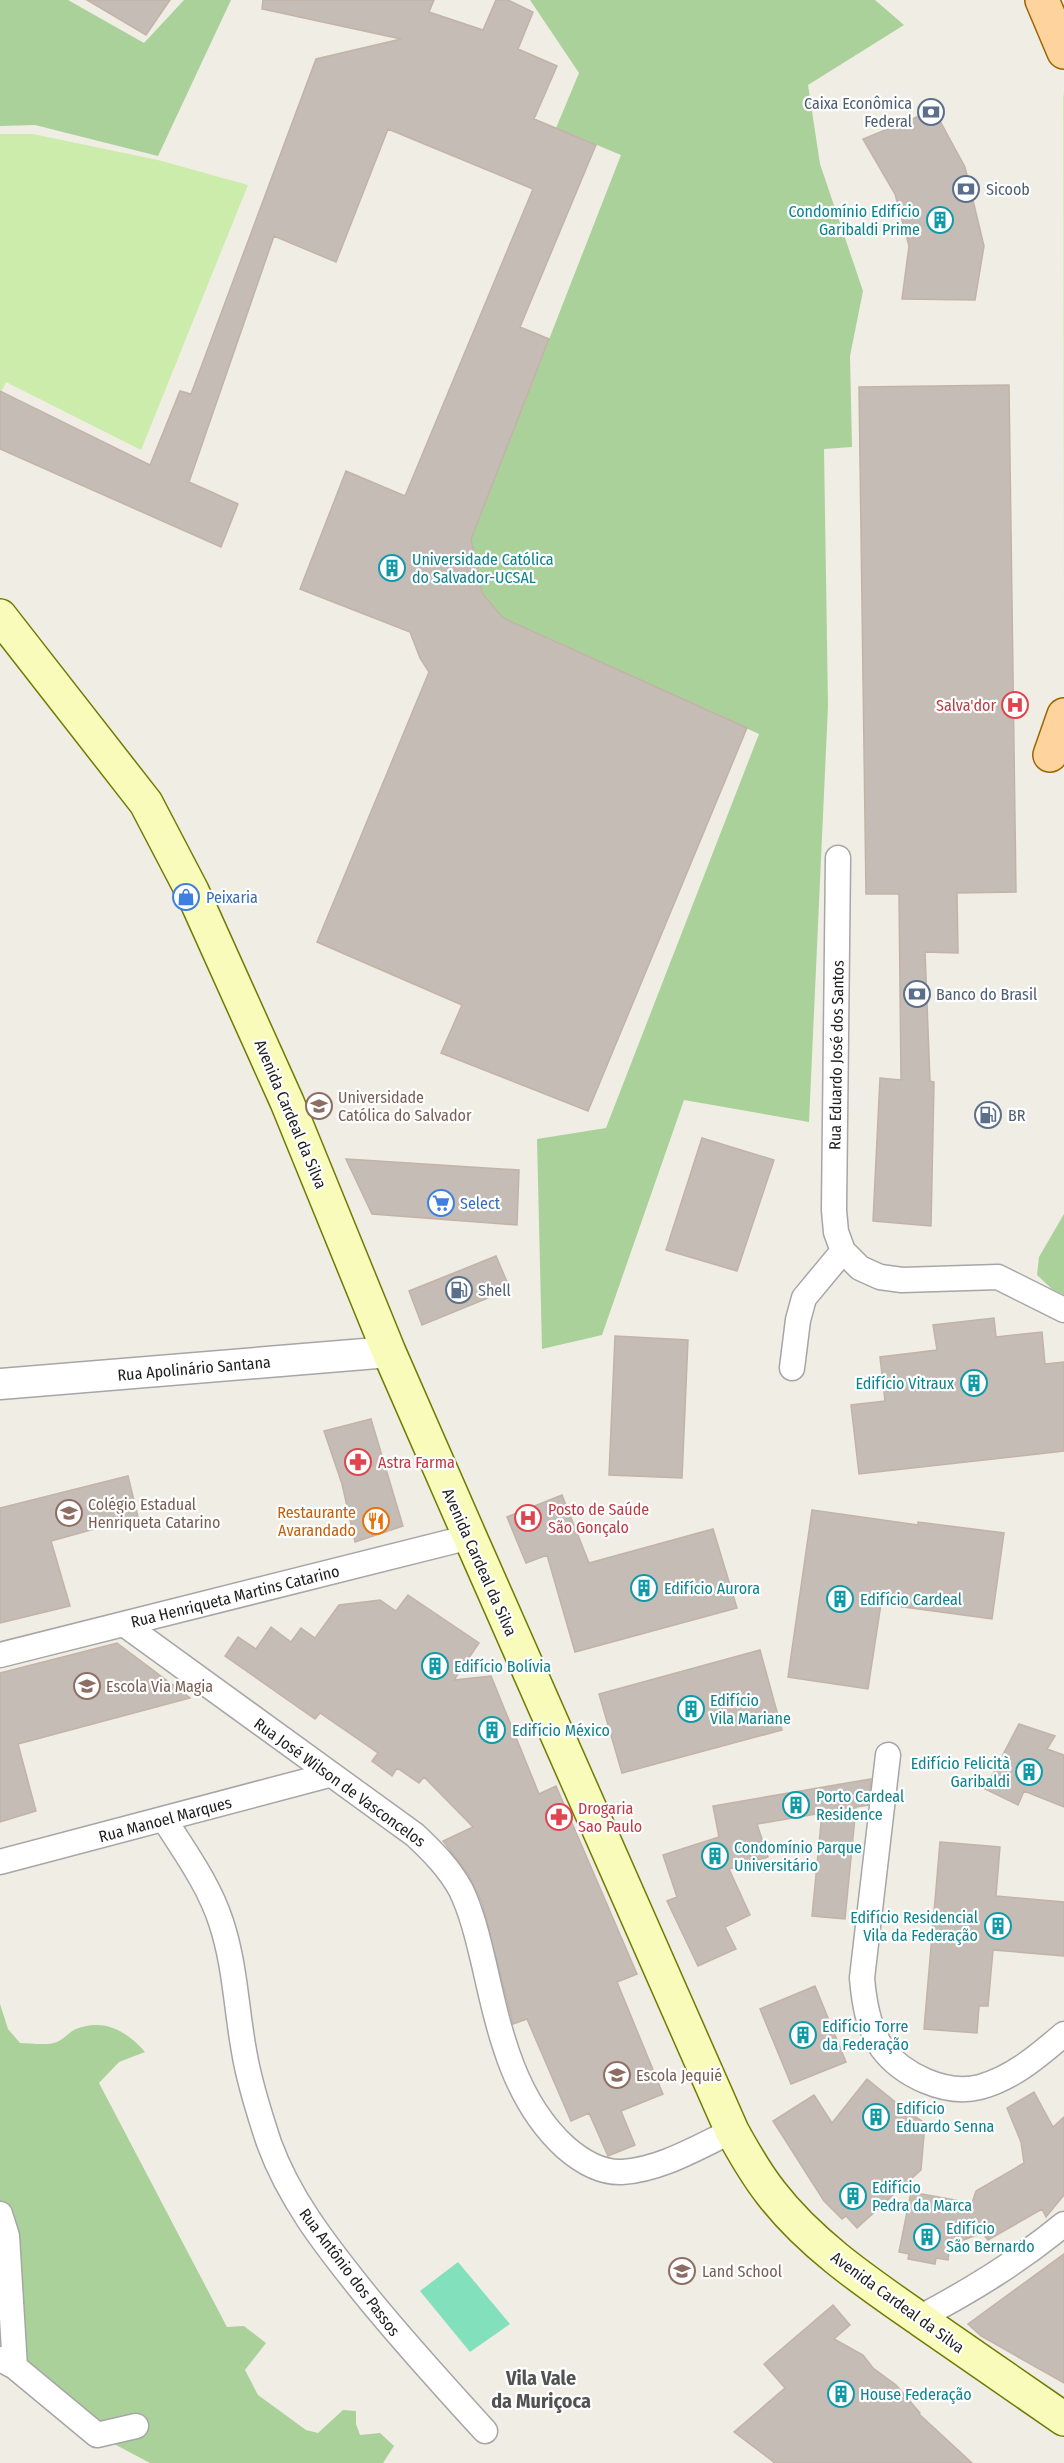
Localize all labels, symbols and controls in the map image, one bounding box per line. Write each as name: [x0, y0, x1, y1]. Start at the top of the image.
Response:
place label: Caixa Econômica Federal: [804, 94, 912, 131]
bank icon: Caixa Econômica Federal: [916, 97, 946, 127]
bank icon: Sicoob: [951, 174, 981, 204]
place label: Sicoob: [986, 180, 1030, 199]
place label: Condomínio Edifício Garibaldi Prime: [788, 202, 920, 239]
building icon: Condomínio Edifício Garibaldi Prime: [925, 205, 955, 235]
place label: Universidade Católica do Salvador-UCSAL: [412, 550, 554, 587]
building icon: Universidade Católica do Salvador-UCSAL: [377, 553, 407, 583]
hospital icon: Salva'dor: [1000, 690, 1030, 720]
place label: Salva'dor: [936, 696, 996, 715]
shop icon: Peixaria: [171, 882, 201, 912]
place label: Peixaria: [206, 888, 258, 907]
street label: Rua Eduardo José dos Santos: [825, 960, 848, 1150]
bank icon: Banco do Brasil: [902, 979, 932, 1009]
place label: Banco do Brasil: [936, 985, 1037, 1004]
street label: Avenida Cardeal da Silva: [251, 1037, 331, 1192]
place label: Universidade Católica do Salvador: [338, 1088, 472, 1125]
school or university icon: Universidade Católica do Salvador: [304, 1091, 334, 1121]
fuel station icon: BR: [973, 1100, 1003, 1130]
place label: BR: [1008, 1106, 1026, 1125]
supermarket icon: Select: [426, 1188, 456, 1218]
place label: Select: [460, 1194, 501, 1213]
fuel station icon: Shell: [444, 1275, 474, 1305]
place label: Shell: [478, 1281, 511, 1300]
street label: Rua Apolinário Santana: [117, 1352, 272, 1385]
building icon: Edifício Vitraux: [959, 1368, 989, 1398]
place label: Edifício Vitraux: [856, 1374, 954, 1393]
pharmacy icon: Astra Farma: [343, 1447, 373, 1477]
place label: Astra Farma: [378, 1453, 455, 1472]
street label: Avenida Cardeal da Silva: [438, 1485, 521, 1639]
place label: Colégio Estadual Henriqueta Catarino: [88, 1495, 220, 1532]
school or university icon: Colégio Estadual Henriqueta Catarino: [54, 1498, 84, 1528]
place label: Posto de Saúde São Gonçalo: [548, 1500, 649, 1537]
place label: Restaurante Avarandado: [277, 1503, 356, 1540]
hospital icon: Posto de Saúde São Gonçalo: [513, 1503, 543, 1533]
restaurant icon: Restaurante Avarandado: [361, 1506, 391, 1536]
street label: Rua Henriqueta Martins Catarino: [129, 1561, 341, 1632]
building icon: Edifício Aurora: [629, 1573, 659, 1603]
place label: Edifício Aurora: [664, 1579, 760, 1598]
building icon: Edifício Cardeal: [825, 1584, 855, 1614]
place label: Edifício Cardeal: [860, 1590, 962, 1609]
building icon: Edifício Bolívia: [420, 1651, 450, 1681]
place label: Edifício Bolívia: [454, 1657, 551, 1676]
school or university icon: Escola Via Magia: [72, 1671, 102, 1701]
place label: Escola Via Magia: [106, 1677, 213, 1696]
place label: Edifício Vila Mariane: [710, 1691, 791, 1728]
building icon: Edifício Vila Mariane: [676, 1694, 706, 1724]
street label: Rua José Wilson de Vasconcelos: [250, 1714, 429, 1851]
building icon: Edifício México: [477, 1715, 507, 1745]
place label: Edifício México: [512, 1721, 610, 1740]
place label: Edifício Felicità Garibaldi: [911, 1754, 1010, 1791]
building icon: Edifício Felicità Garibaldi: [1014, 1757, 1044, 1787]
place label: Porto Cardeal Residence: [816, 1787, 904, 1824]
building icon: Porto Cardeal Residence: [781, 1790, 811, 1820]
street label: Rua Manoel Marques: [97, 1793, 234, 1846]
place label: Drogaria Sao Paulo: [578, 1799, 642, 1836]
pharmacy icon: Drogaria Sao Paulo: [544, 1802, 574, 1832]
place label: Condomínio Parque Universitário: [734, 1838, 862, 1875]
building icon: Condomínio Parque Universitário: [700, 1841, 730, 1871]
place label: Edifício Residencial Vila da Federação: [850, 1908, 978, 1945]
building icon: Edifício Residencial Vila da Federação: [983, 1911, 1013, 1941]
place label: Edifício Torre da Federação: [822, 2017, 909, 2054]
building icon: Edifício Torre da Federação: [788, 2020, 818, 2050]
school or university icon: Escola Jequié: [602, 2060, 632, 2090]
place label: Escola Jequié: [636, 2066, 722, 2085]
place label: Edifício Eduardo Senna: [896, 2099, 995, 2136]
building icon: Edifício Eduardo Senna: [861, 2102, 891, 2132]
place label: Edifício Pedra da Marca: [872, 2178, 972, 2215]
building icon: Edifício Pedra da Marca: [838, 2181, 868, 2211]
street label: Rua Antônio dos Passos: [295, 2205, 404, 2340]
place label: Edifício São Bernardo: [946, 2219, 1035, 2256]
building icon: Edifício São Bernardo: [912, 2222, 942, 2252]
street label: Avenida Cardeal da Silva: [827, 2248, 968, 2357]
school or university icon: Land School: [667, 2256, 697, 2286]
place label: Land School: [702, 2262, 782, 2281]
district label: Vila Vale da Muriçoca: [491, 2366, 591, 2413]
building icon: House Federação: [826, 2379, 856, 2409]
place label: House Federação: [860, 2385, 972, 2404]

